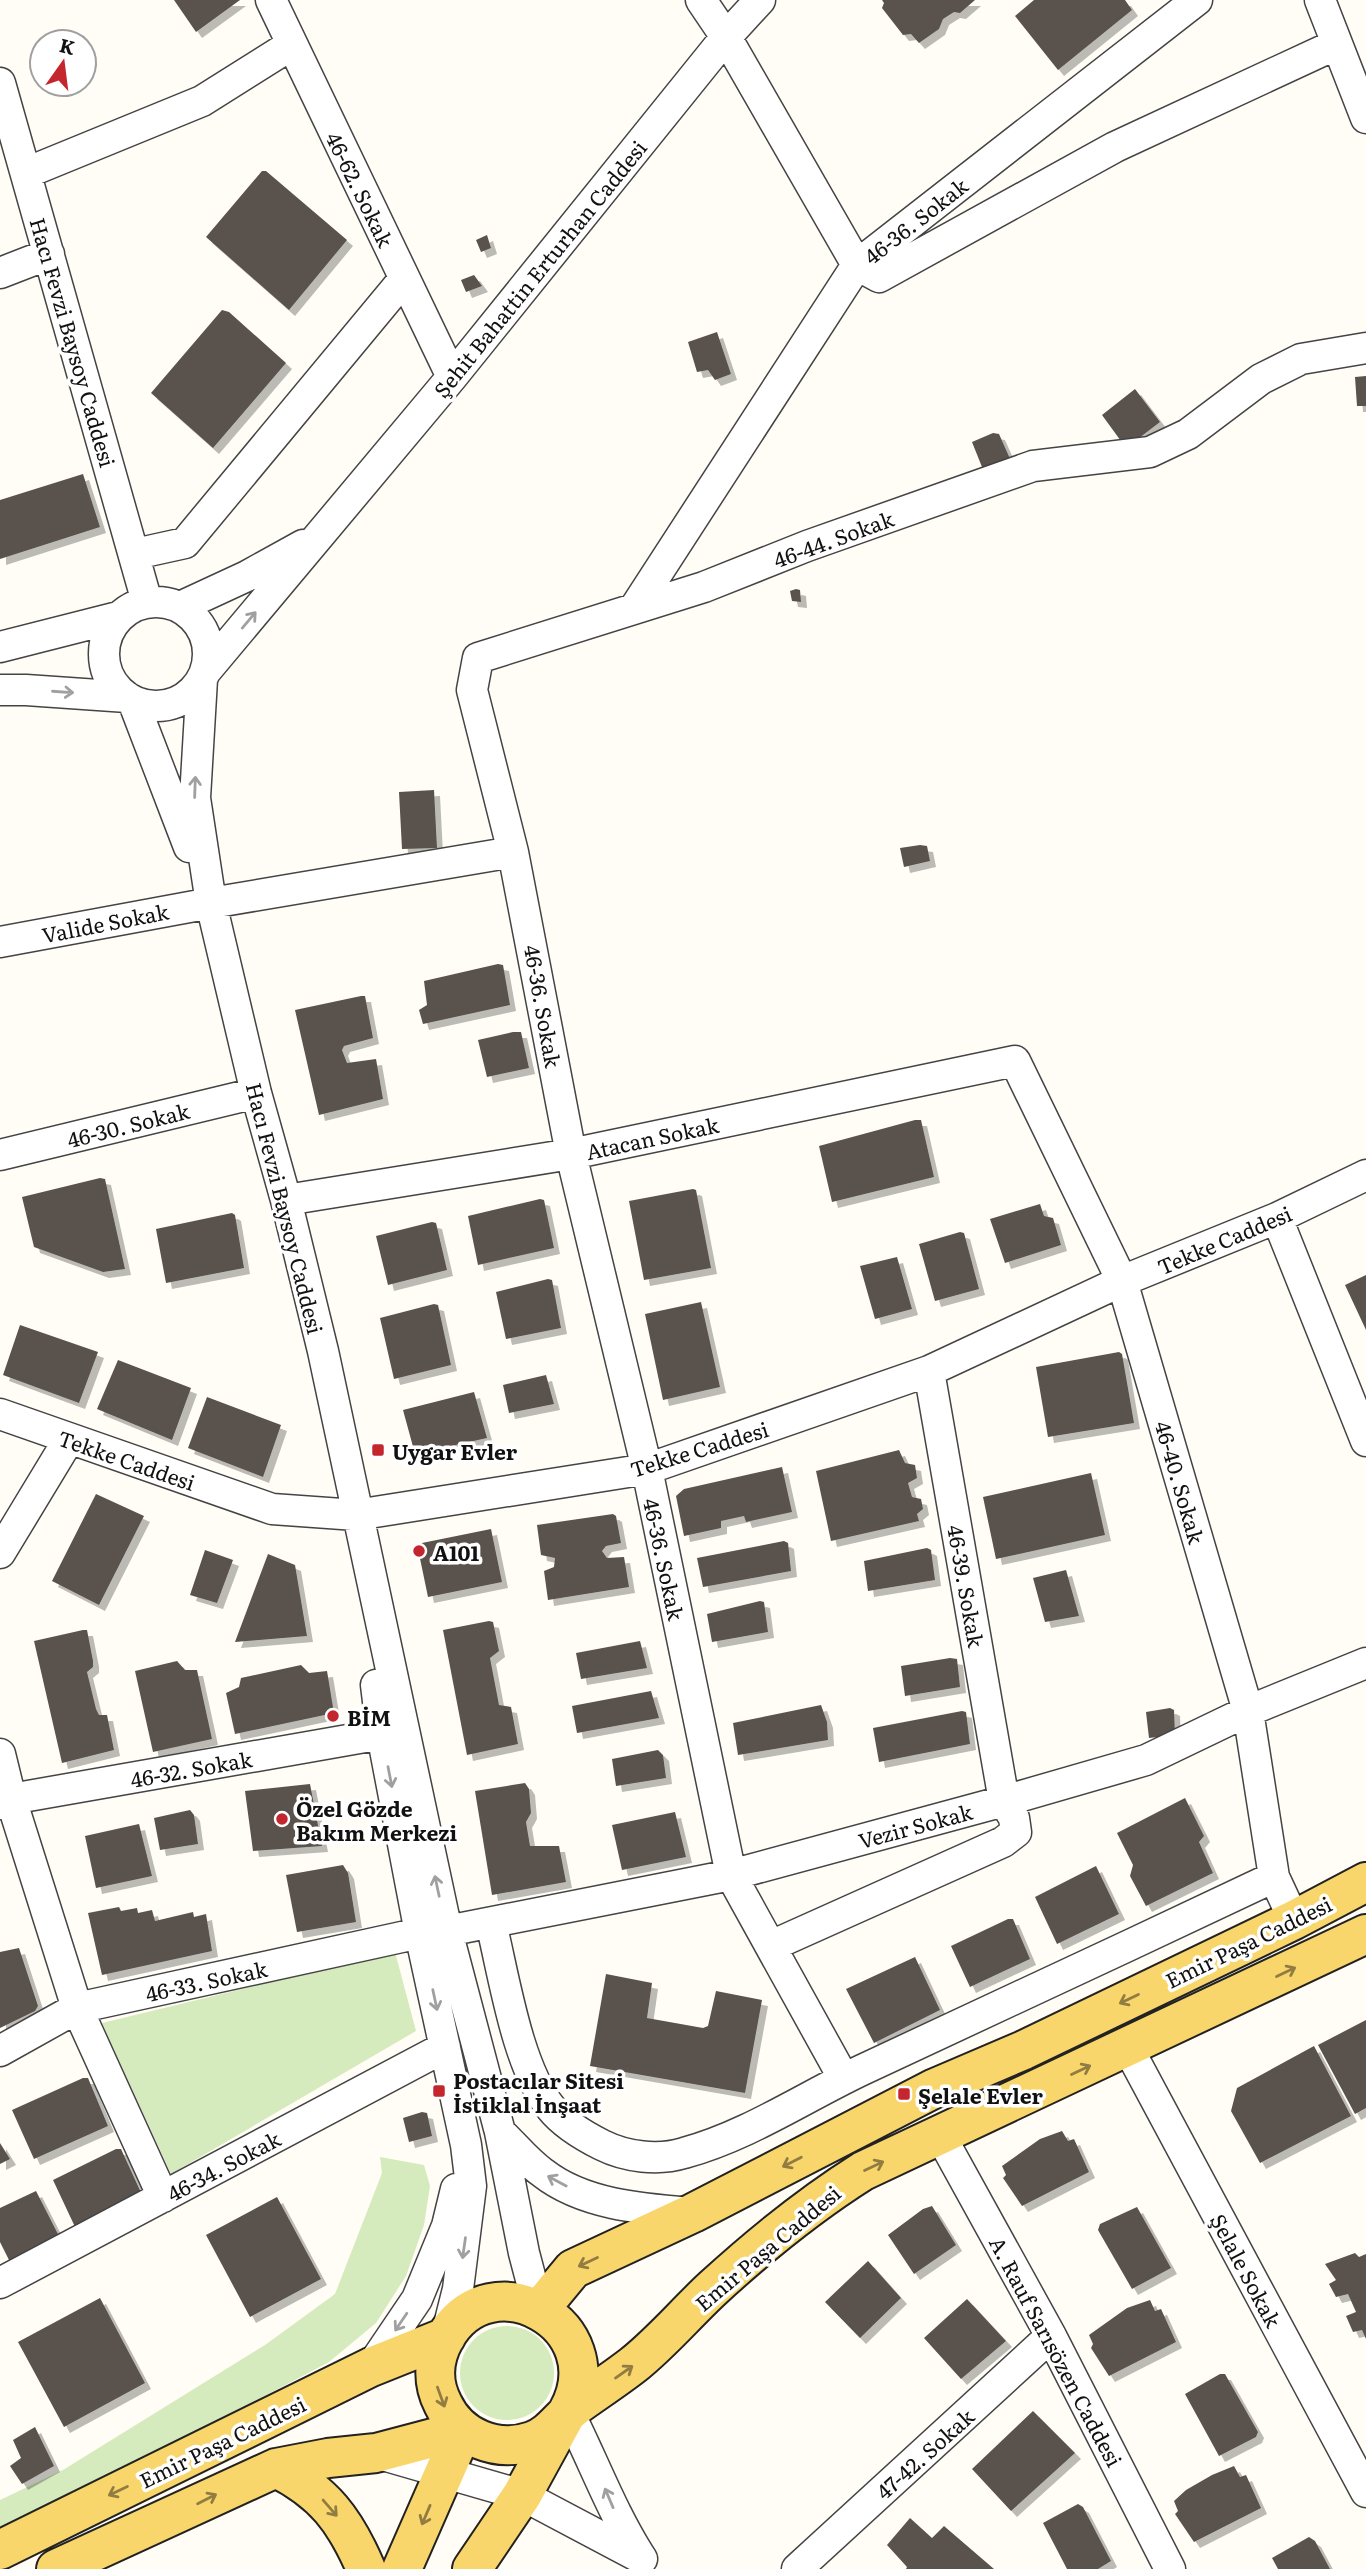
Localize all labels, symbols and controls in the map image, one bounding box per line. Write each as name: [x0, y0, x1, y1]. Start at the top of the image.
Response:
north arrow: [28, 28, 98, 98]
text: K: [57, 30, 78, 61]
street label: 46-62. Sokak: [320, 126, 402, 252]
street label: Şehit Bahattin Erturhan Caddesi: [425, 133, 653, 403]
street label: 46-36. Sokak: [856, 169, 974, 270]
street label: Hacı Fevzi Baysoy Caddesi: [23, 214, 125, 470]
street label: 46-44. Sokak: [768, 502, 898, 574]
one-way arrow: [241, 611, 257, 629]
one-way arrow: [52, 686, 74, 699]
one-way arrow: [188, 775, 202, 798]
street label: Valide Sokak: [39, 894, 171, 949]
street label: 46-36. Sokak: [518, 942, 570, 1070]
street label: Hacı Fevzi Baysoy Caddesi: [240, 1079, 332, 1337]
street label: 46-30. Sokak: [64, 1094, 193, 1154]
street label: Atacan Sokak: [583, 1108, 721, 1166]
street label: Tekke Caddesi: [1152, 1197, 1296, 1281]
street label: Tekke Caddesi: [626, 1412, 772, 1484]
street label: 46-40. Sokak: [1149, 1417, 1213, 1547]
street label: Tekke Caddesi: [54, 1421, 200, 1497]
place label: Uygar Evler: [392, 1435, 518, 1466]
marker: Uygar Evler: [370, 1442, 386, 1458]
street label: 46-36. Sokak: [637, 1495, 693, 1623]
street label: 46-39. Sokak: [941, 1522, 993, 1650]
place label: A101: [433, 1536, 480, 1567]
marker: A101: [411, 1543, 427, 1559]
place label: BİM: [347, 1701, 391, 1732]
marker: BİM: [325, 1708, 341, 1724]
street label: 46-32. Sokak: [128, 1742, 254, 1794]
one-way arrow: [384, 1765, 398, 1788]
place label: Özel Gözde Bakım Merkezi: [296, 1792, 457, 1847]
street label: Vezir Sokak: [854, 1795, 976, 1855]
marker: Özel Gözde Bakım Merkezi: [274, 1811, 290, 1827]
one-way arrow: [429, 1875, 443, 1898]
street label: Emir Paşa Caddesi: [1160, 1887, 1336, 1995]
street label: 46-33. Sokak: [142, 1952, 270, 2008]
one-way arrow: [1275, 1965, 1296, 1978]
one-way arrow: [428, 1988, 442, 2011]
one-way arrow: [1119, 1993, 1140, 2007]
one-way arrow: [1069, 2063, 1091, 2076]
place label: Postacılar Sitesi İstiklal İnşaat: [453, 2064, 624, 2119]
place label: Şelale Evler: [918, 2079, 1043, 2110]
marker: Postacılar Sitesi İstiklal İnşaat: [431, 2083, 447, 2099]
marker: Şelale Evler: [896, 2086, 912, 2102]
street label: 46-34. Sokak: [161, 2122, 285, 2208]
one-way arrow: [782, 2156, 803, 2169]
one-way arrow: [863, 2158, 884, 2172]
one-way arrow: [547, 2174, 567, 2188]
street label: Emir Paşa Caddesi: [687, 2177, 847, 2317]
street label: Şelale Sokak: [1204, 2208, 1290, 2333]
street label: A. Rauf Sarısözen Caddesi: [983, 2230, 1131, 2472]
one-way arrow: [457, 2236, 470, 2259]
one-way arrow: [577, 2256, 599, 2269]
one-way arrow: [394, 2312, 408, 2332]
one-way arrow: [614, 2365, 633, 2379]
one-way arrow: [435, 2386, 448, 2408]
street label: Emir Paşa Caddesi: [134, 2387, 310, 2495]
street label: 47-42. Sokak: [868, 2400, 980, 2506]
one-way arrow: [108, 2485, 129, 2498]
one-way arrow: [602, 2487, 615, 2509]
one-way arrow: [196, 2491, 217, 2505]
one-way arrow: [322, 2499, 338, 2517]
one-way arrow: [418, 2504, 431, 2525]

